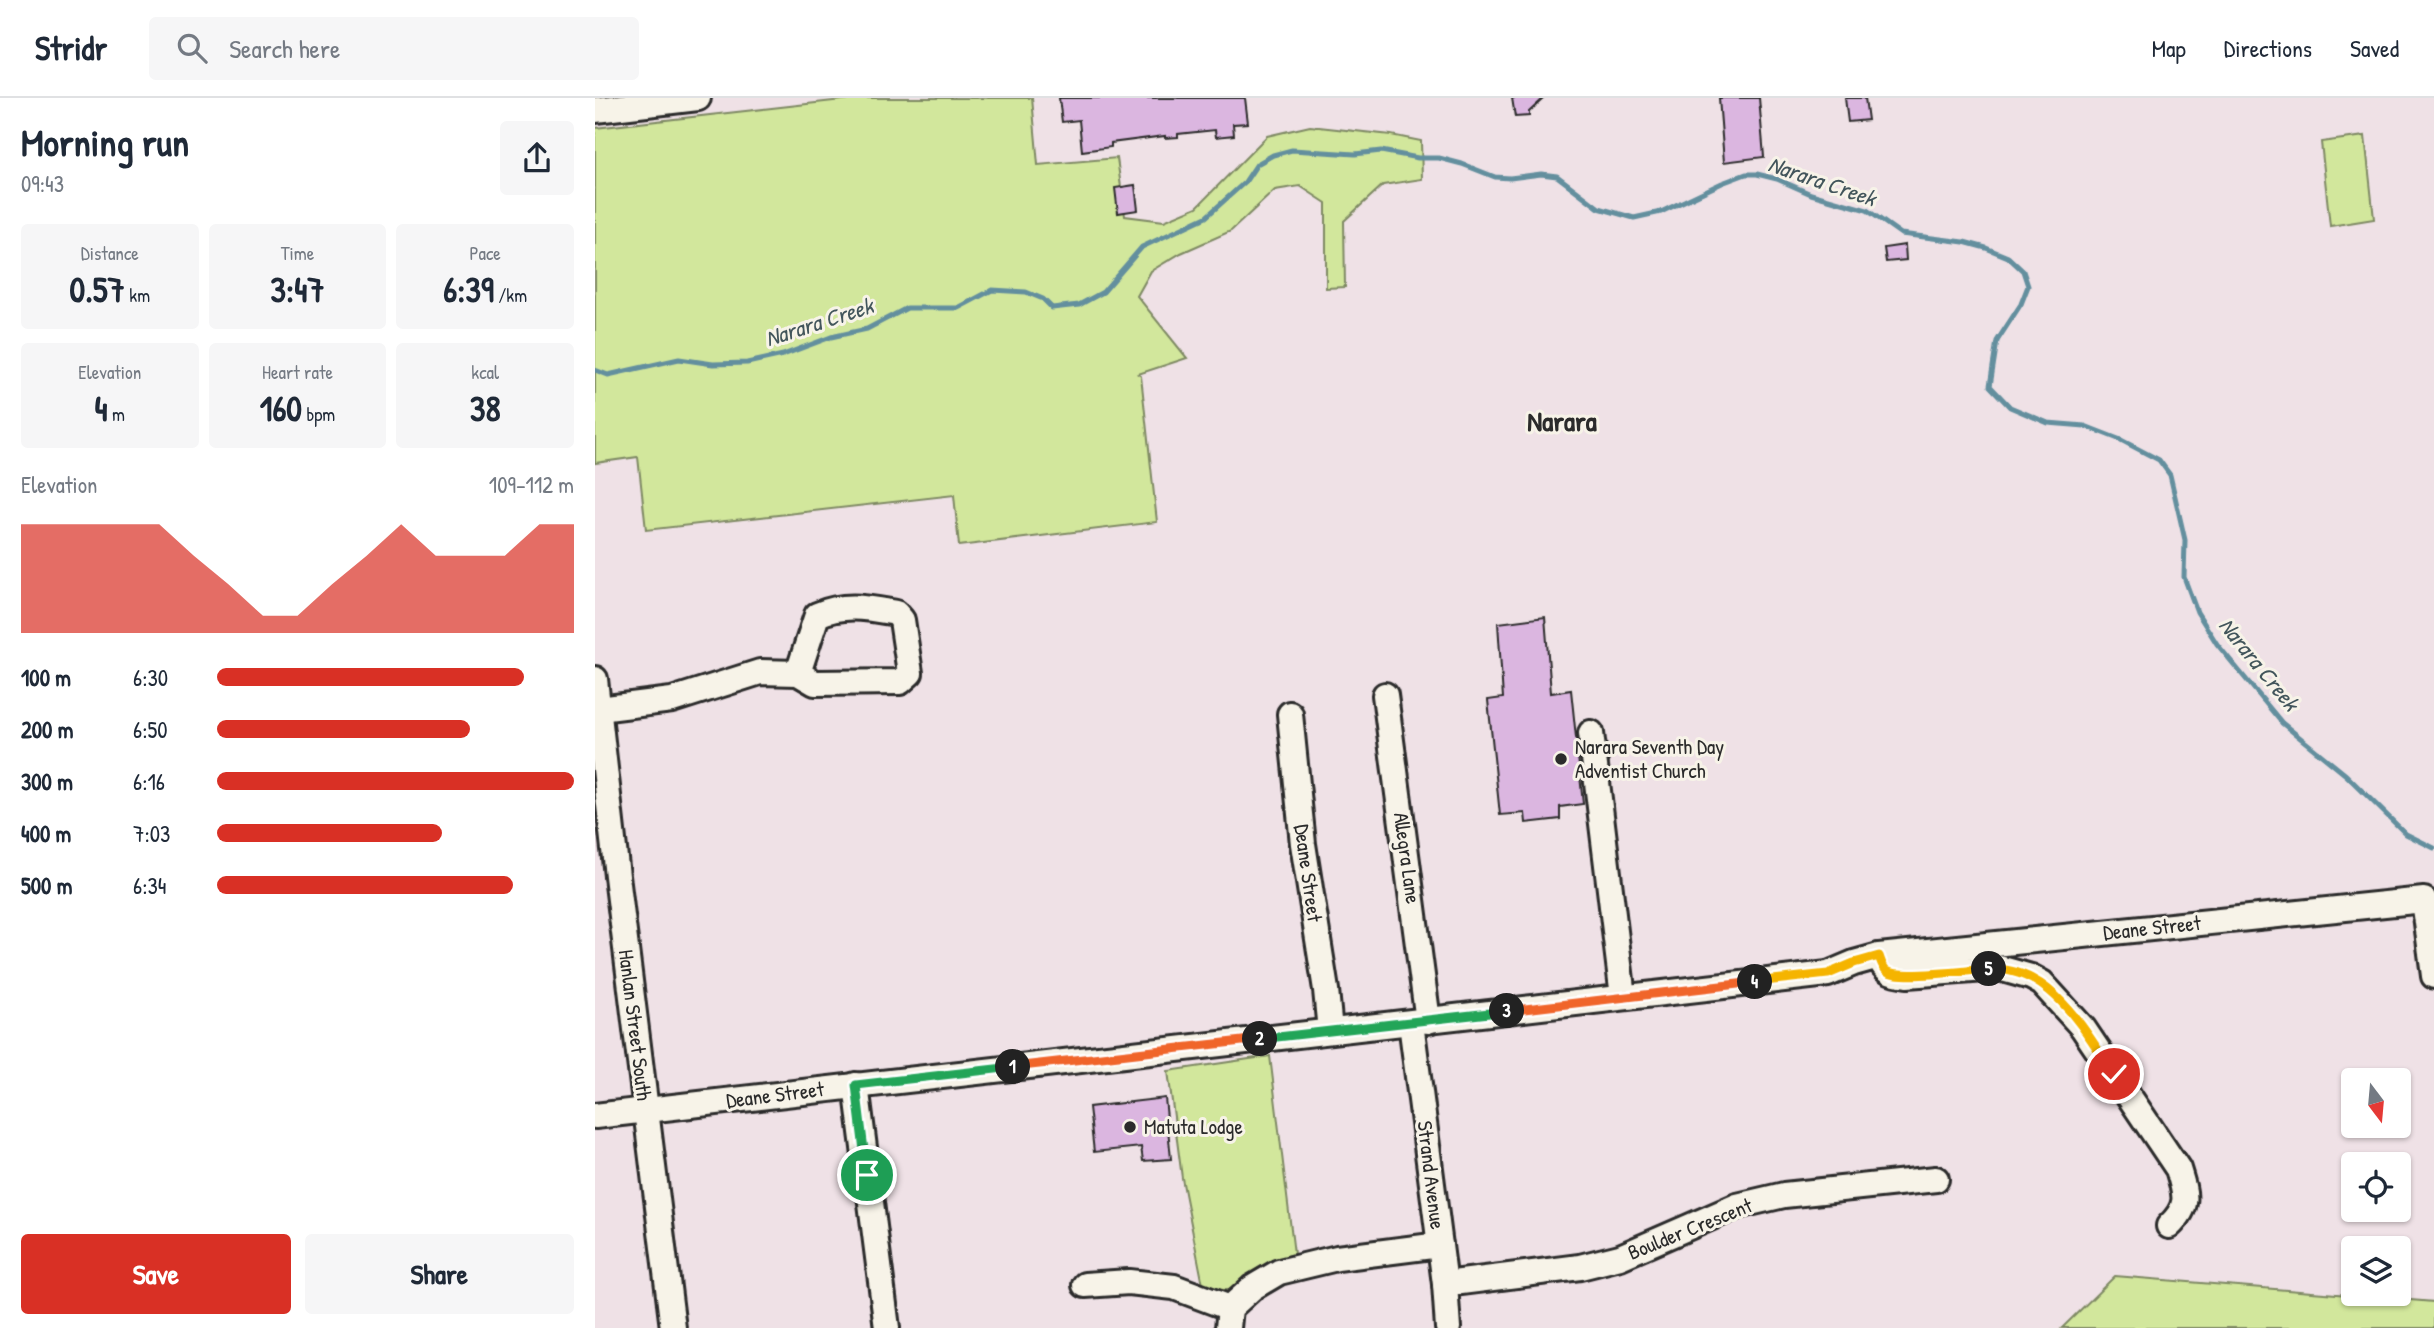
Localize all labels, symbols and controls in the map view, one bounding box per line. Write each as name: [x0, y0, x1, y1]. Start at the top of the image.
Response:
search box: [149, 17, 639, 80]
text: Stridr: [35, 26, 107, 70]
icon: search: [173, 29, 211, 67]
text: Search here: [229, 31, 340, 66]
text: Map: [2152, 32, 2186, 64]
text: Directions: [2224, 32, 2312, 64]
text: Saved: [2350, 32, 2399, 64]
text: Morning run: [21, 116, 189, 168]
button: share: [500, 121, 574, 195]
water label: Narara Creek: [1764, 148, 1882, 214]
text: 09:43: [21, 168, 64, 199]
text: Distance: [81, 240, 139, 266]
text: Time: [281, 240, 314, 266]
text: Pace: [469, 240, 501, 266]
text: 0.57: [70, 266, 125, 313]
text: 3:47: [270, 266, 325, 313]
text: 6:39: [443, 266, 494, 313]
text: km: [125, 282, 150, 308]
text: /km: [494, 282, 527, 308]
water label: Narara Creek: [761, 289, 879, 354]
text: Elevation: [78, 359, 141, 385]
text: Heart rate: [262, 359, 333, 385]
text: kcal: [471, 359, 499, 385]
text: 4: [95, 385, 108, 432]
text: 160: [260, 385, 302, 432]
text: 38: [470, 385, 501, 432]
text: m: [108, 401, 125, 427]
text: bpm: [302, 401, 335, 427]
district label: Narara: [1527, 402, 1597, 440]
text: Elevation: [21, 469, 97, 500]
text: 109–112 m: [489, 469, 574, 500]
water label: Narara Creek: [2212, 611, 2308, 719]
text: 100 m: [21, 662, 71, 693]
text: 6:30: [133, 662, 168, 693]
text: 200 m: [21, 714, 73, 745]
text: 6:50: [133, 714, 168, 745]
place label: Narara Seventh Day Adventist Church: [1575, 732, 1724, 785]
marker: Narara Seventh Day Adventist Church: [1553, 751, 1569, 767]
text: 300 m: [21, 766, 73, 797]
text: 6:16: [133, 766, 165, 797]
street label: Allegra Lane: [1387, 810, 1428, 906]
text: 400 m: [21, 818, 71, 849]
text: 7:03: [133, 818, 170, 849]
street label: Deane Street: [1287, 822, 1330, 924]
text: 500 m: [21, 870, 72, 901]
text: 6:34: [133, 870, 166, 901]
street label: Deane Street: [2102, 908, 2203, 947]
street label: Hanlan Street South: [612, 948, 659, 1102]
pin: 5: [1971, 952, 2007, 986]
text: 5: [1984, 955, 1993, 981]
pin: 4: [1737, 964, 1773, 1000]
text: 4: [1751, 968, 1758, 994]
pin: 3: [1489, 993, 1525, 1028]
text: 3: [1502, 997, 1511, 1023]
pin: 2: [1243, 1021, 1277, 1056]
text: 2: [1255, 1025, 1264, 1051]
pin: [2084, 1044, 2144, 1104]
pin: 1: [995, 1049, 1031, 1084]
text: 1: [1009, 1053, 1016, 1079]
icon: check: [2095, 1055, 2133, 1093]
north arrow: [2341, 1068, 2411, 1138]
map controls: [2341, 1068, 2411, 1306]
street label: Deane Street: [724, 1074, 826, 1115]
place label: Matuta Lodge: [1144, 1112, 1243, 1141]
marker: Matuta Lodge: [1122, 1119, 1138, 1135]
street label: Strand Avenue: [1410, 1119, 1453, 1231]
pin: [837, 1145, 897, 1205]
button: locate: [2341, 1152, 2411, 1222]
icon: arrive: [848, 1156, 886, 1194]
street label: Boulder Crescent: [1623, 1190, 1757, 1267]
button: Save: [21, 1234, 291, 1314]
button: Share: [305, 1234, 574, 1314]
button: layers: [2341, 1236, 2411, 1306]

